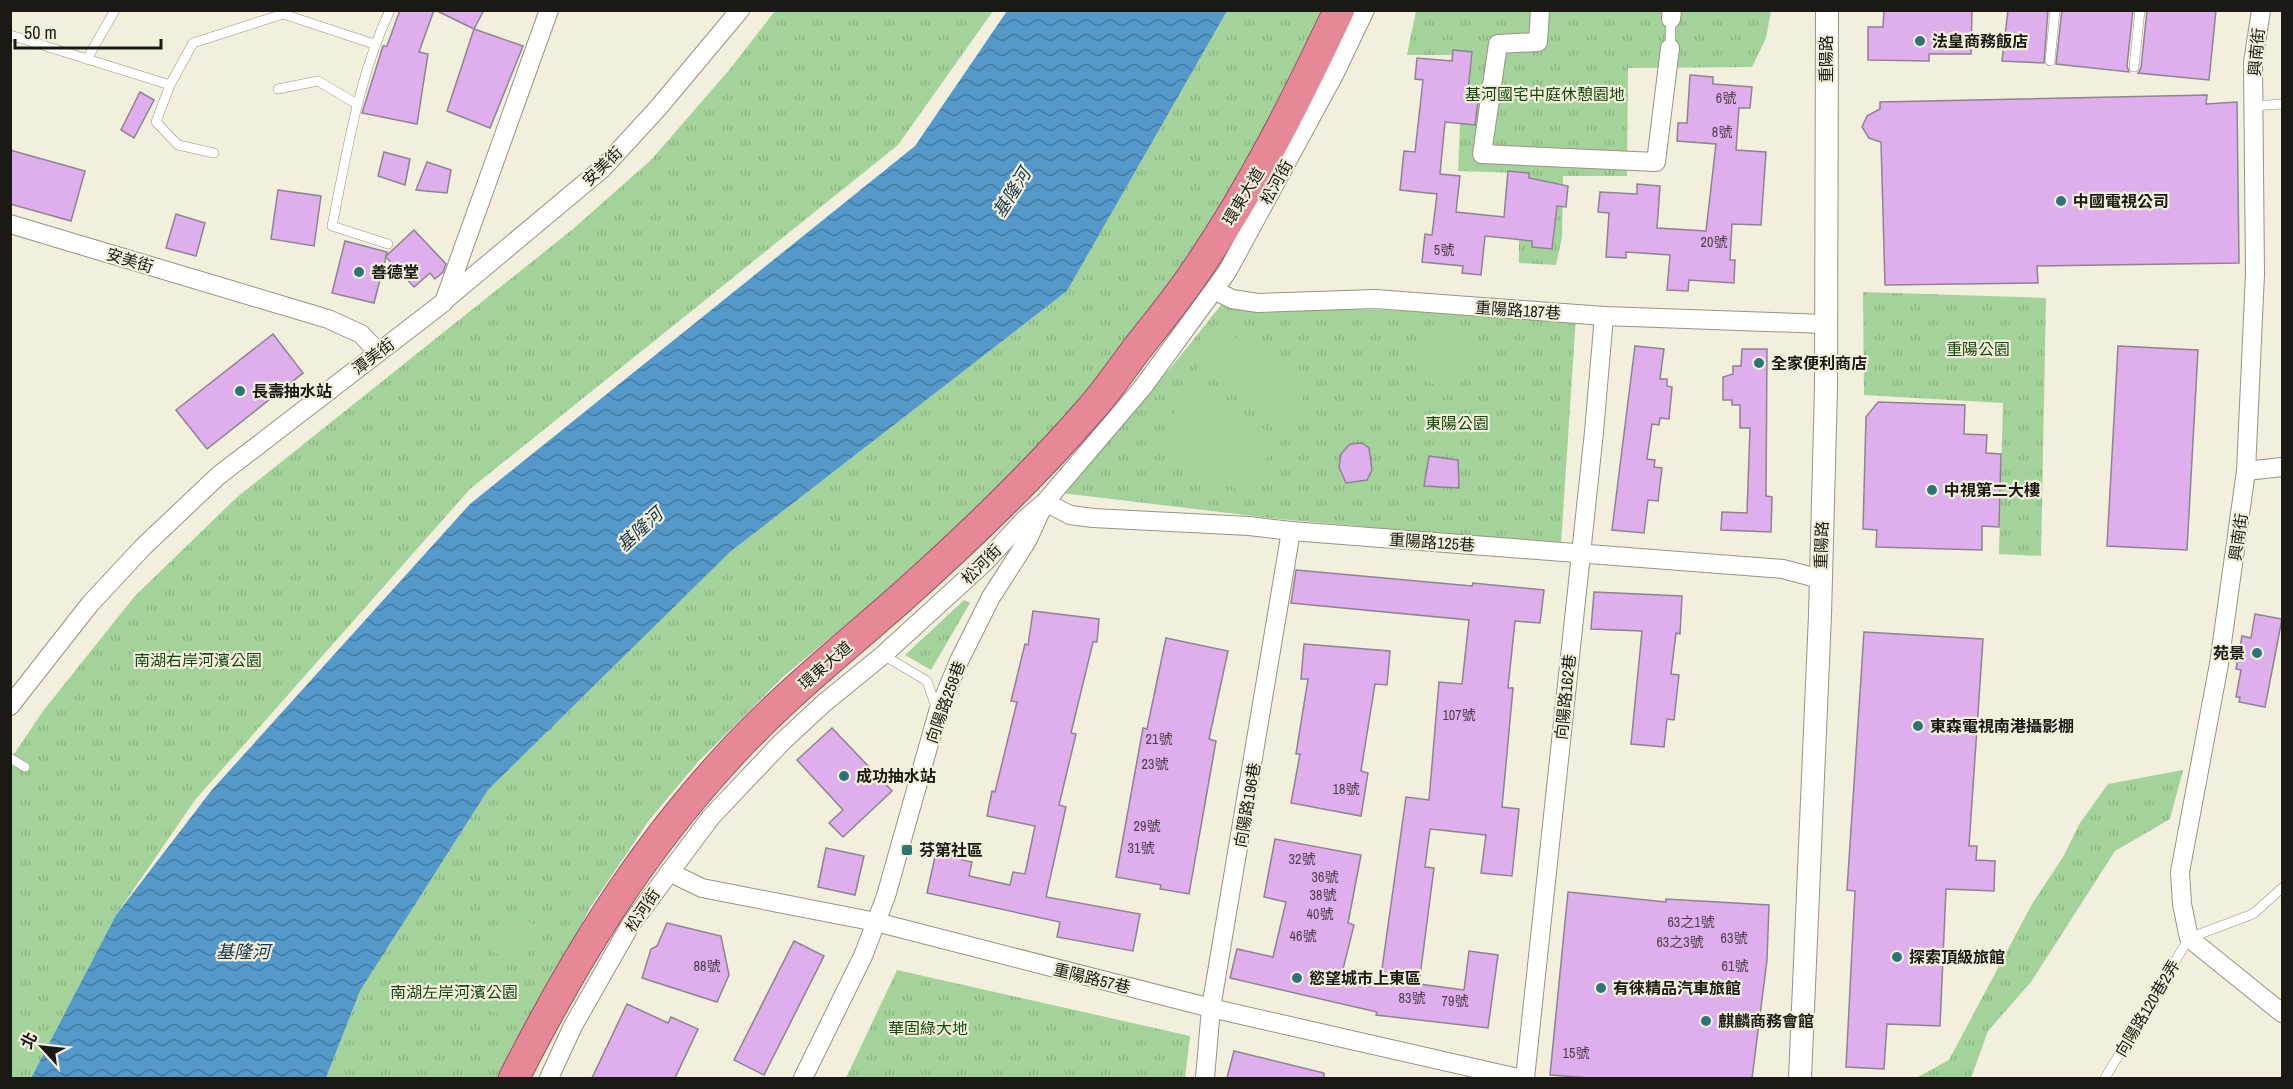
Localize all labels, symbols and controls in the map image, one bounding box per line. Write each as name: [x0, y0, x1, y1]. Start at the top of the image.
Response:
scale bar: [15, 12, 160, 50]
text: 50 m: [24, 20, 57, 45]
street label: 興南街: [2243, 27, 2269, 77]
place label: 法皇商務飯店: [1932, 30, 2028, 52]
marker: 法皇商務飯店: [1913, 34, 1927, 48]
street label: 重陽路: [1815, 35, 1837, 83]
park label: 基河國宅中庭休憩園地: [1465, 83, 1625, 105]
house number: 6號: [1716, 89, 1736, 107]
house number: 8號: [1712, 123, 1732, 141]
street label: 安美街: [577, 141, 627, 191]
street label: 松河街: [1255, 156, 1297, 208]
water label: 基隆河: [987, 161, 1038, 222]
street label: 環東大道: [1217, 163, 1269, 229]
place label: 中國電視公司: [2073, 190, 2169, 212]
marker: 中國電視公司: [2054, 194, 2068, 208]
house number: 20號: [1701, 233, 1727, 251]
house number: 5號: [1434, 241, 1454, 259]
street label: 安美街: [104, 242, 156, 278]
place label: 善德堂: [371, 261, 419, 283]
marker: 善德堂: [352, 265, 366, 279]
street label: 重陽路187巷: [1474, 296, 1562, 324]
street label: 潭美街: [347, 333, 399, 379]
park label: 重陽公園: [1946, 338, 2010, 360]
place label: 全家便利商店: [1771, 352, 1867, 374]
marker: 全家便利商店: [1752, 356, 1766, 370]
place label: 長壽抽水站: [252, 380, 332, 402]
marker: 長壽抽水站: [233, 384, 247, 398]
park label: 東陽公園: [1425, 412, 1489, 434]
place label: 中視第二大樓: [1944, 479, 2040, 501]
marker: 中視第二大樓: [1925, 483, 1939, 497]
water label: 基隆河: [611, 500, 670, 557]
street label: 興南街: [2224, 512, 2252, 562]
street label: 重陽路: [1809, 521, 1833, 569]
street label: 重陽路125巷: [1388, 528, 1476, 556]
street label: 松河街: [956, 539, 1006, 589]
street label: 環東大道: [794, 636, 856, 694]
place label: 苑景: [2213, 642, 2245, 664]
marker: 苑景: [2250, 646, 2264, 660]
park label: 南湖右岸河濱公園: [134, 649, 262, 671]
street label: 向陽路162巷: [1550, 653, 1580, 741]
street label: 向陽路258巷: [920, 658, 970, 746]
house number: 107號: [1442, 706, 1476, 724]
place label: 東森電視南港攝影棚: [1930, 715, 2074, 737]
marker: 東森電視南港攝影棚: [1911, 719, 1925, 733]
house number: 21號: [1146, 730, 1172, 748]
house number: 23號: [1142, 755, 1168, 773]
street label: 向陽路196巷: [1229, 761, 1265, 849]
place label: 成功抽水站: [856, 765, 936, 787]
marker: 成功抽水站: [837, 769, 851, 783]
house number: 18號: [1333, 780, 1359, 798]
house number: 29號: [1134, 817, 1160, 835]
place label: 芬第社區: [919, 839, 983, 861]
house number: 31號: [1128, 839, 1154, 857]
marker: 芬第社區: [900, 843, 914, 857]
house number: 32號: [1289, 850, 1315, 868]
house number: 36號: [1312, 868, 1338, 886]
street label: 松河街: [619, 884, 665, 936]
house number: 38號: [1310, 886, 1336, 904]
house number: 40號: [1307, 905, 1333, 923]
house number: 63之1號: [1667, 913, 1715, 931]
house number: 46號: [1290, 927, 1316, 945]
house number: 63號: [1721, 929, 1747, 947]
house number: 63之3號: [1656, 933, 1704, 951]
water label: 基隆河: [216, 939, 273, 964]
place label: 探索頂級旅館: [1909, 946, 2005, 968]
marker: 探索頂級旅館: [1890, 950, 1904, 964]
street label: 向陽路120巷2弄: [2109, 956, 2185, 1060]
house number: 88號: [694, 957, 720, 975]
house number: 61號: [1722, 957, 1748, 975]
street label: 重陽路57巷: [1051, 958, 1133, 998]
place label: 慾望城市上東區: [1309, 967, 1421, 989]
marker: 慾望城市上東區: [1290, 971, 1304, 985]
place label: 有徠精品汽車旅館: [1613, 977, 1741, 999]
park label: 南湖左岸河濱公園: [390, 981, 518, 1003]
marker: 有徠精品汽車旅館: [1594, 981, 1608, 995]
house number: 83號: [1399, 989, 1425, 1007]
house number: 79號: [1442, 992, 1468, 1010]
place label: 麒麟商務會館: [1718, 1010, 1814, 1032]
marker: 麒麟商務會館: [1699, 1014, 1713, 1028]
north arrow: [12, 1017, 72, 1077]
park label: 華固綠大地: [888, 1017, 968, 1039]
text: 北: [15, 1028, 42, 1052]
house number: 15號: [1563, 1044, 1589, 1062]

